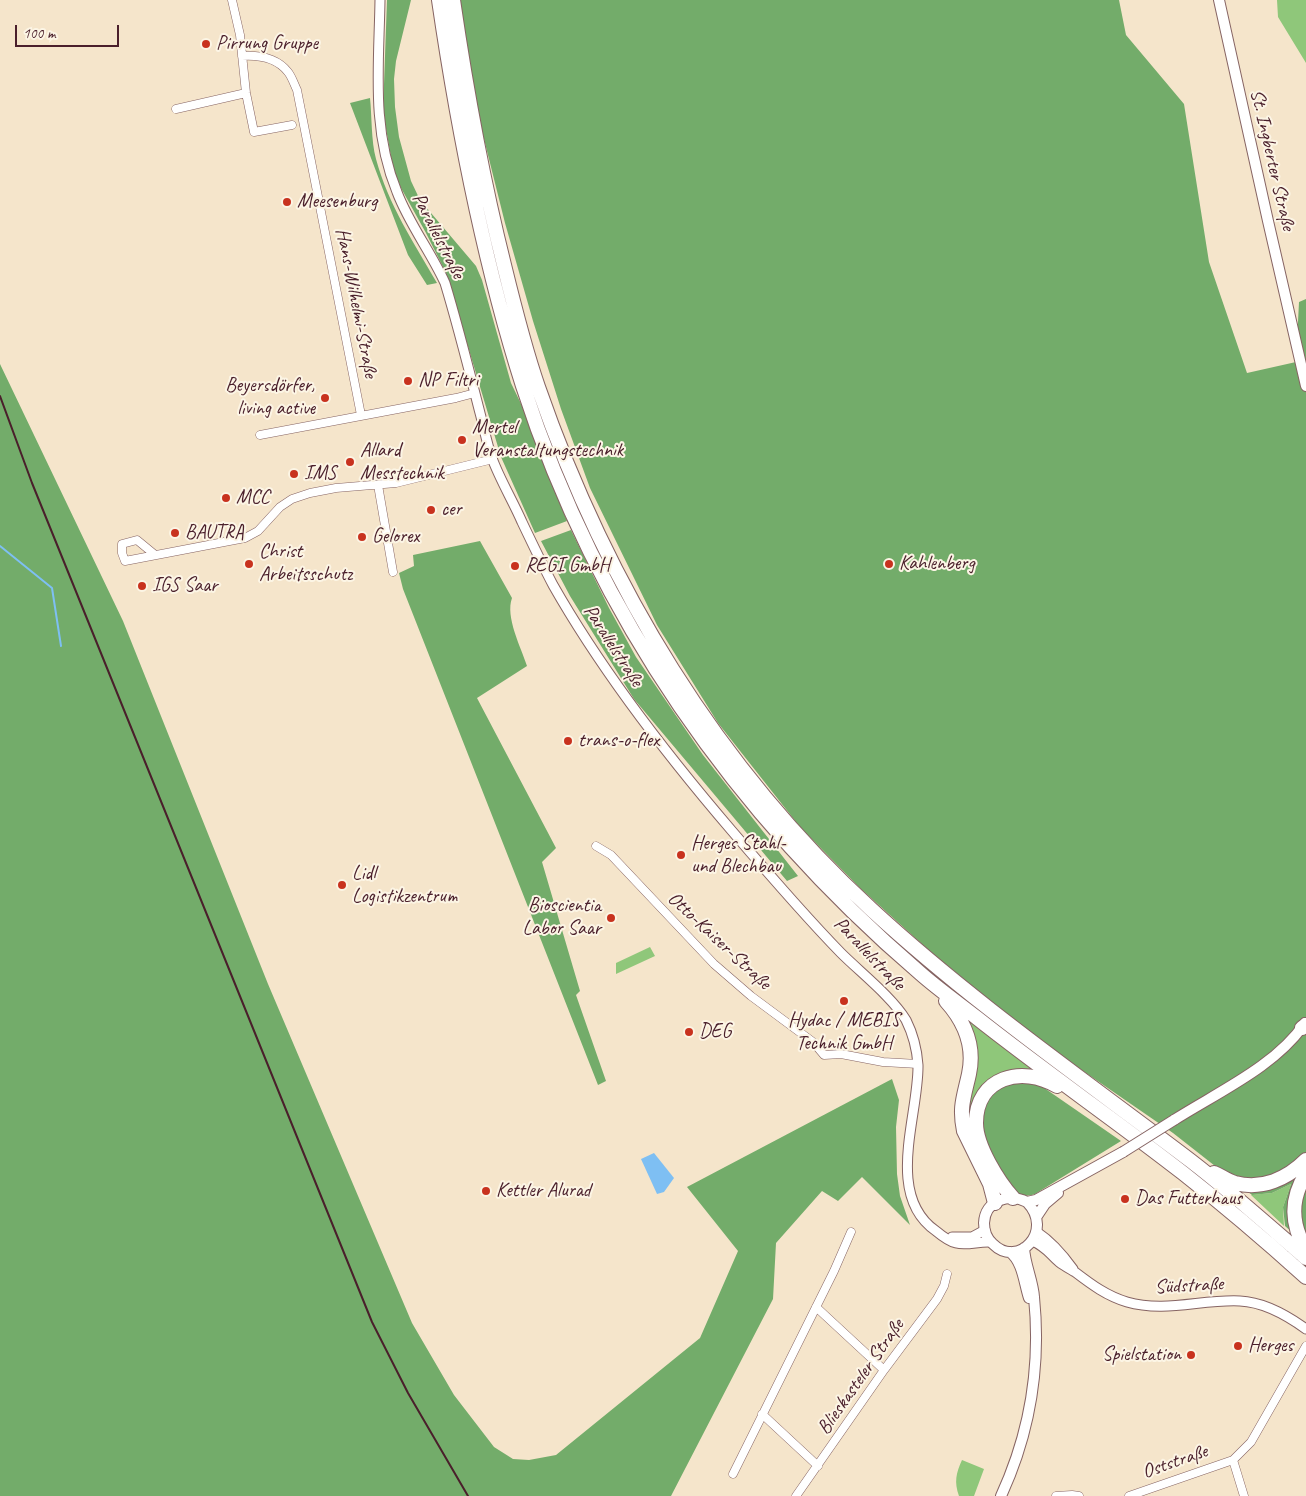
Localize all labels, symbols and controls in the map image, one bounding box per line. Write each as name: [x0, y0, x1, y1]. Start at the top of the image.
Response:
scale bar: [18, 15, 121, 47]
text: 100 m: [23, 24, 55, 43]
place label: Pirrung Gruppe: [216, 32, 318, 56]
marker: Pirrung Gruppe: [200, 38, 212, 50]
street label: St. Ingberter Straße: [1244, 87, 1300, 233]
street label: Parallelstraße: [406, 189, 470, 283]
place label: Meesenburg: [297, 190, 377, 214]
marker: Meesenburg: [281, 196, 293, 208]
street label: Hans-Wilhelmi-Straße: [330, 226, 382, 380]
place label: NP Filtri: [418, 369, 478, 393]
place label: Beyersdörfer, living active: [225, 374, 315, 421]
marker: NP Filtri: [402, 375, 414, 387]
marker: Beyersdörfer, living active: [319, 392, 331, 404]
place label: Mertel Veranstaltungstechnik: [472, 416, 623, 463]
marker: Mertel Veranstaltungstechnik: [456, 434, 468, 446]
place label: Allard Messtechnik: [360, 439, 444, 486]
marker: Allard Messtechnik: [344, 456, 356, 468]
place label: IMS: [304, 462, 336, 486]
marker: IMS: [288, 468, 300, 480]
place label: MCC: [236, 486, 270, 510]
marker: MCC: [220, 492, 232, 504]
place label: cer: [441, 498, 462, 522]
marker: cer: [425, 504, 437, 516]
place label: BAUTRA: [185, 521, 244, 545]
place label: Gelorex: [372, 525, 419, 549]
marker: BAUTRA: [169, 527, 181, 539]
marker: Gelorex: [356, 531, 368, 543]
place label: Christ Arbeitsschutz: [259, 540, 352, 587]
place label: Kahlenberg: [899, 552, 975, 576]
place label: REGI GmbH: [525, 554, 610, 578]
marker: Christ Arbeitsschutz: [243, 558, 255, 570]
marker: Kahlenberg: [883, 558, 895, 570]
marker: REGI GmbH: [509, 560, 521, 572]
place label: IGS Saar: [152, 574, 217, 598]
marker: IGS Saar: [136, 580, 148, 592]
street label: Parallelstraße: [578, 601, 648, 691]
place label: trans-o-flex: [578, 729, 659, 753]
marker: trans-o-flex: [562, 735, 574, 747]
place label: Herges Stahl- und Blechbau: [691, 832, 786, 879]
marker: Herges Stahl- und Blechbau: [675, 849, 687, 861]
place label: Lidl Logistikzentrum: [352, 862, 457, 909]
marker: Lidl Logistikzentrum: [336, 879, 348, 891]
street label: Otto-Kaiser-Straße: [662, 887, 776, 995]
place label: Bioscientia Labor Saar: [522, 894, 601, 941]
marker: Bioscientia Labor Saar: [605, 912, 617, 924]
street label: Parallelstraße: [828, 912, 910, 996]
marker: Hydac / MEBIS Technik GmbH: [838, 995, 850, 1007]
place label: Hydac / MEBIS Technik GmbH: [788, 1009, 900, 1056]
place label: DEG: [699, 1020, 731, 1044]
marker: DEG: [683, 1026, 695, 1038]
place label: Kettler Alurad: [496, 1179, 591, 1203]
marker: Kettler Alurad: [480, 1185, 492, 1197]
place label: Das Futterhaus: [1135, 1187, 1242, 1211]
marker: Das Futterhaus: [1119, 1193, 1131, 1205]
street label: Südstraße: [1154, 1272, 1224, 1300]
street label: Blieskasteler Straße: [812, 1315, 910, 1439]
place label: Herges: [1248, 1334, 1293, 1358]
marker: Herges: [1232, 1340, 1244, 1352]
place label: Spielstation: [1102, 1343, 1181, 1367]
marker: Spielstation: [1185, 1349, 1197, 1361]
street label: Oststraße: [1139, 1440, 1211, 1484]

